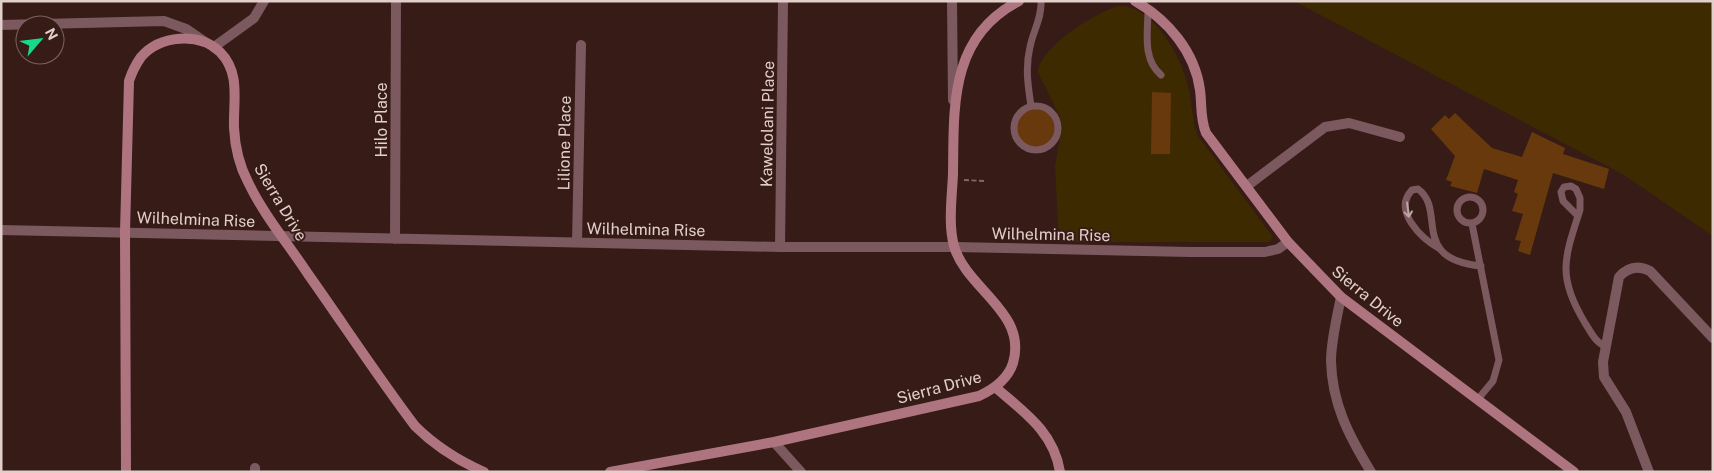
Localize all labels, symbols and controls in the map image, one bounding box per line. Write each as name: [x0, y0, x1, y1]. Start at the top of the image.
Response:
north arrow: [15, 15, 65, 65]
text: N: [42, 25, 61, 42]
street label: Kawelolani Place: [757, 61, 778, 187]
street label: Hilo Place: [372, 82, 391, 158]
street label: Lilione Place: [554, 96, 575, 191]
street label: Sierra Drive: [250, 160, 311, 244]
one-way arrow: [1403, 202, 1413, 218]
street label: Wilhelmina Rise: [136, 208, 256, 231]
street label: Wilhelmina Rise: [586, 219, 706, 240]
street label: Wilhelmina Rise: [991, 224, 1111, 245]
street label: Sierra Drive: [1328, 262, 1407, 331]
street label: Sierra Drive: [895, 367, 984, 408]

